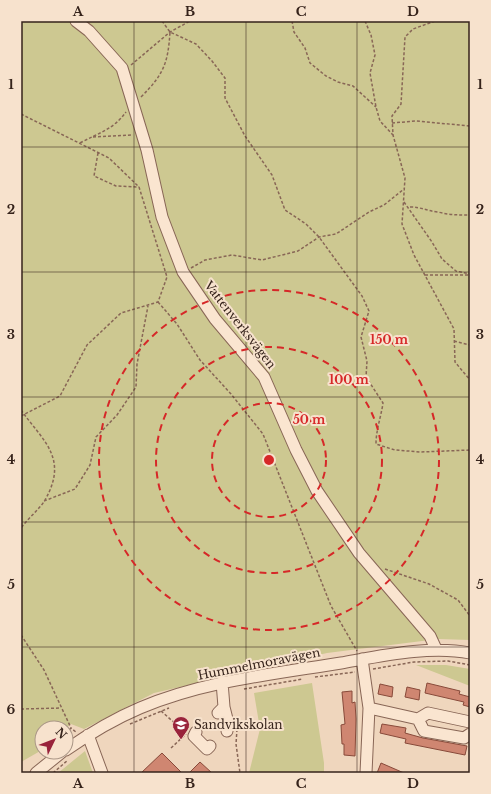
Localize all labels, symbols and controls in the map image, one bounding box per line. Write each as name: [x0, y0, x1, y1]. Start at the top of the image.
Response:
text: A: [72, 3, 84, 20]
text: B: [185, 3, 195, 20]
text: C: [296, 3, 307, 20]
text: D: [407, 3, 419, 20]
text: 1: [8, 76, 14, 93]
text: 1: [477, 76, 483, 93]
text: 2: [7, 201, 15, 218]
text: 2: [476, 201, 484, 218]
street label: Vattenverksvägen: [201, 277, 279, 372]
text: 3: [7, 326, 15, 343]
text: 3: [476, 326, 484, 343]
text: 150 m: [370, 332, 409, 347]
text: 100 m: [329, 372, 370, 387]
text: 50 m: [293, 412, 326, 427]
text: 4: [7, 451, 16, 468]
text: 4: [476, 451, 485, 468]
centre of rings: [262, 453, 276, 467]
text: 5: [7, 576, 15, 593]
text: 5: [476, 576, 484, 593]
street label: Hummelmoravägen: [196, 644, 321, 683]
text: 6: [7, 701, 16, 718]
text: 6: [476, 701, 485, 718]
school or university icon: Sandvikskolan: [171, 715, 191, 740]
place label: Sandvikskolan: [194, 717, 283, 732]
north arrow: [34, 720, 74, 760]
text: N: [53, 725, 70, 742]
text: A: [72, 775, 84, 792]
text: B: [185, 775, 195, 792]
text: C: [296, 775, 307, 792]
text: D: [407, 775, 419, 792]

